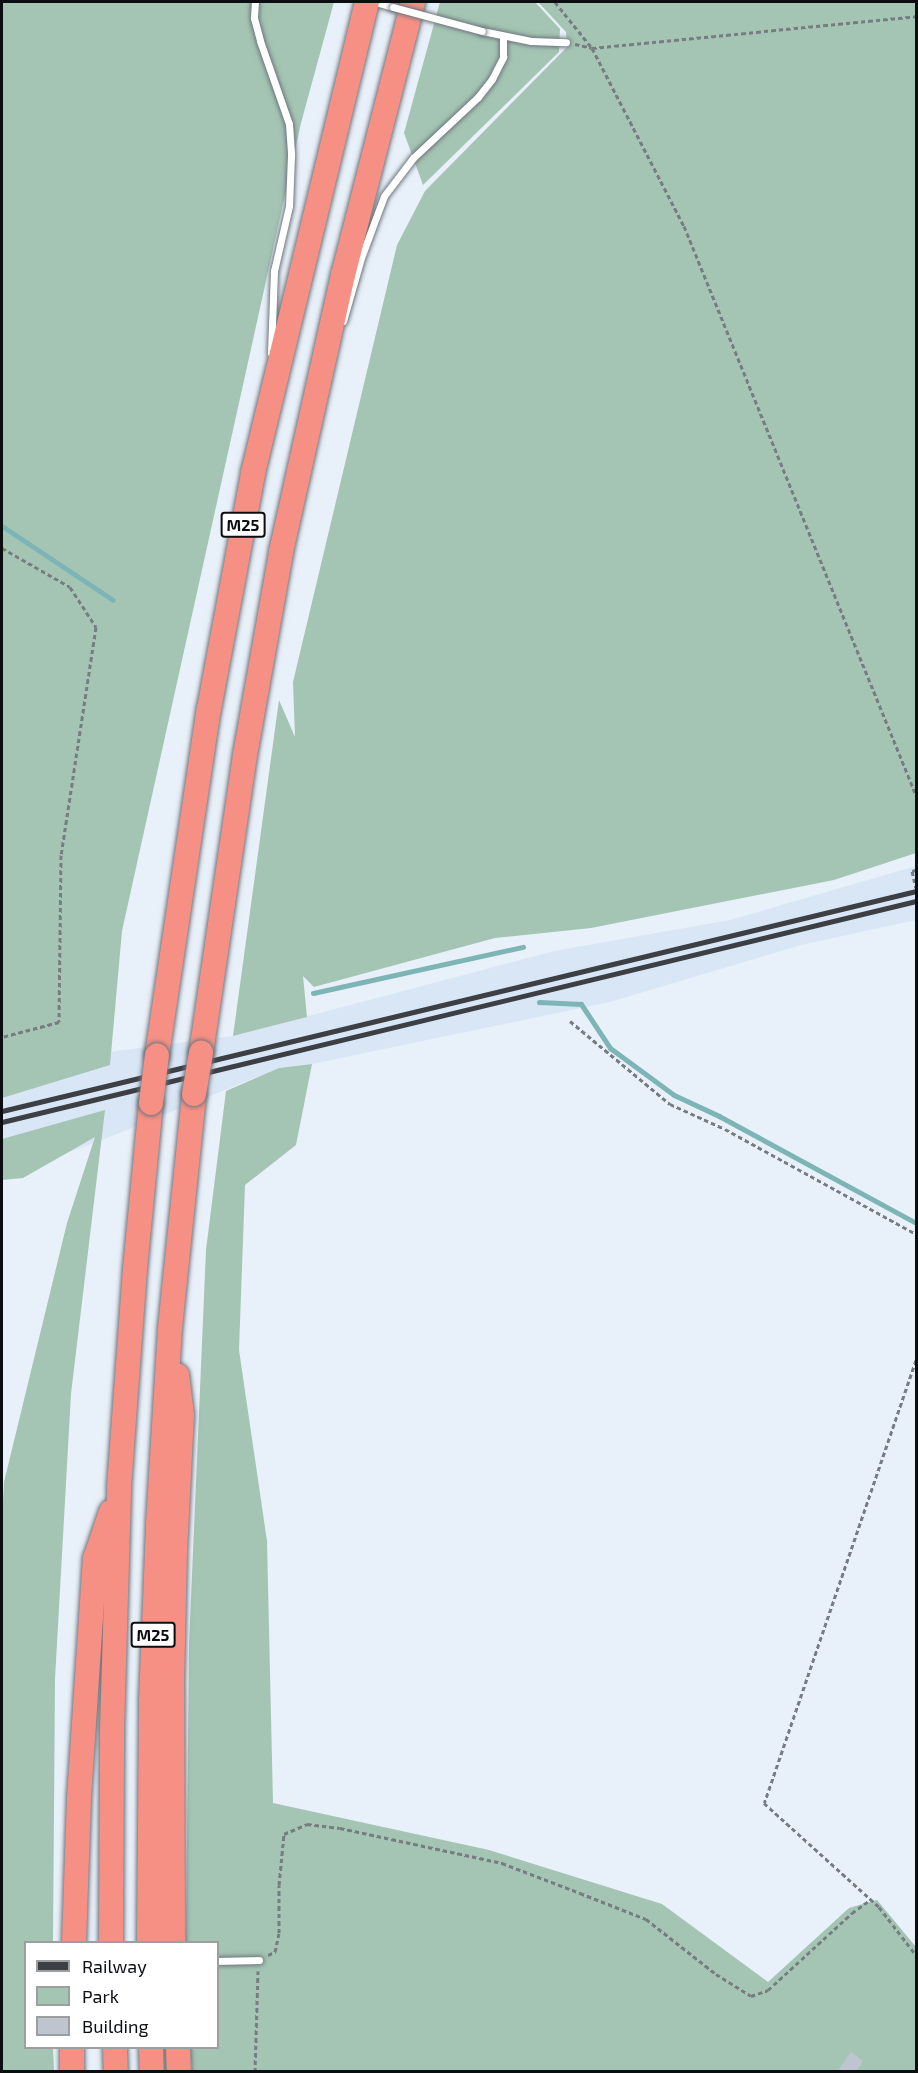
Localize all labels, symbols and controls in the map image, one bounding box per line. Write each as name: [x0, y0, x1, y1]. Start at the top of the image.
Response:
road number: M25: [220, 512, 266, 538]
road number: M25: [130, 1622, 176, 1648]
legend: [24, 1941, 219, 2049]
text: Railway: [82, 1955, 147, 1977]
text: Park: [82, 1985, 119, 2007]
text: Building: [82, 2015, 149, 2037]

